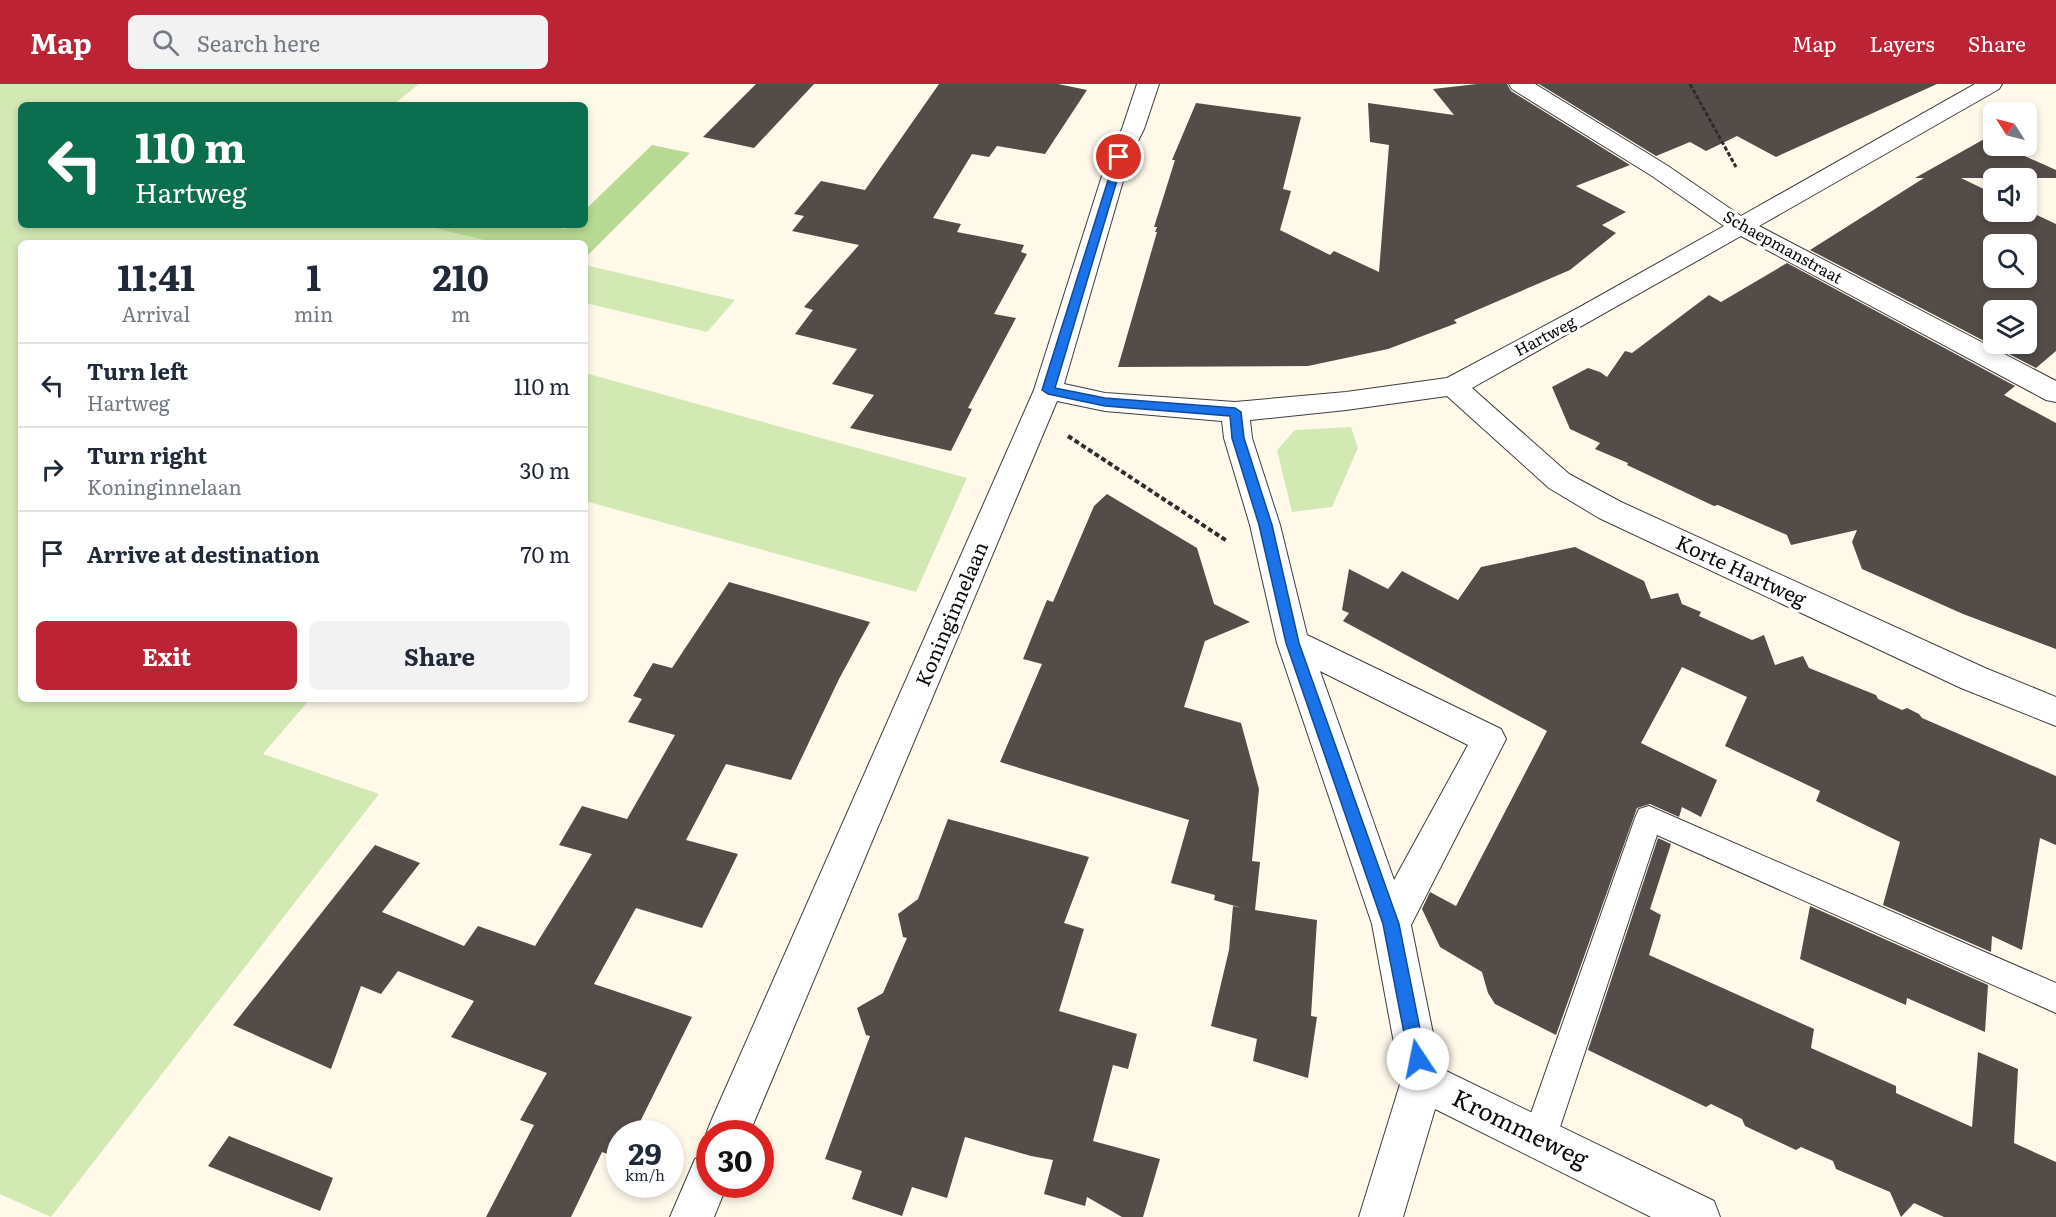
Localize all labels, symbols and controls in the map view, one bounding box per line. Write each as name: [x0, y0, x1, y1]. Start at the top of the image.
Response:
search box: [128, 15, 548, 69]
text: Map: [30, 21, 92, 63]
icon: search: [149, 26, 182, 59]
text: Search here: [197, 26, 320, 59]
text: Map: [1792, 27, 1837, 58]
text: Layers: [1870, 27, 1935, 58]
text: Share: [1968, 27, 2026, 58]
north arrow: [1983, 102, 2037, 156]
map controls: [1983, 102, 2037, 354]
text: 110 m: [135, 114, 246, 176]
icon: left: [36, 126, 114, 204]
pin: [1093, 131, 1144, 182]
icon: arrive: [1102, 140, 1135, 173]
button: sound: [1983, 168, 2037, 222]
text: Hartweg: [135, 171, 247, 211]
street label: Schaepmanstraat: [1720, 203, 1848, 289]
button: search: [1983, 234, 2037, 288]
text: 11:41: [117, 249, 195, 302]
text: 1: [306, 249, 321, 302]
text: 210: [432, 249, 489, 302]
text: Arrival: [122, 298, 190, 328]
text: min: [294, 298, 333, 328]
text: m: [451, 298, 470, 328]
button: layers: [1983, 300, 2037, 354]
street label: Hartweg: [1510, 309, 1580, 361]
text: Turn left: [87, 354, 188, 387]
icon: left: [36, 369, 69, 402]
text: 110 m: [514, 369, 570, 402]
text: Hartweg: [87, 387, 170, 417]
text: Turn right: [87, 438, 207, 471]
icon: right: [36, 453, 69, 486]
text: 30 m: [520, 453, 570, 486]
text: Koninginnelaan: [87, 471, 242, 501]
street label: Korte Hartweg: [1672, 526, 1813, 613]
street label: Koninginnelaan: [906, 536, 994, 690]
icon: arrive: [36, 537, 69, 570]
text: Arrive at destination: [87, 537, 320, 570]
text: 70 m: [520, 537, 570, 570]
button: Exit: [36, 621, 297, 690]
button: Share: [309, 621, 570, 690]
position arrow: [1386, 1027, 1450, 1091]
street label: Krommeweg: [1447, 1079, 1596, 1175]
speed limit sign: 30: [696, 1120, 774, 1198]
text: 29: [628, 1130, 662, 1174]
text: km/h: [625, 1163, 665, 1186]

